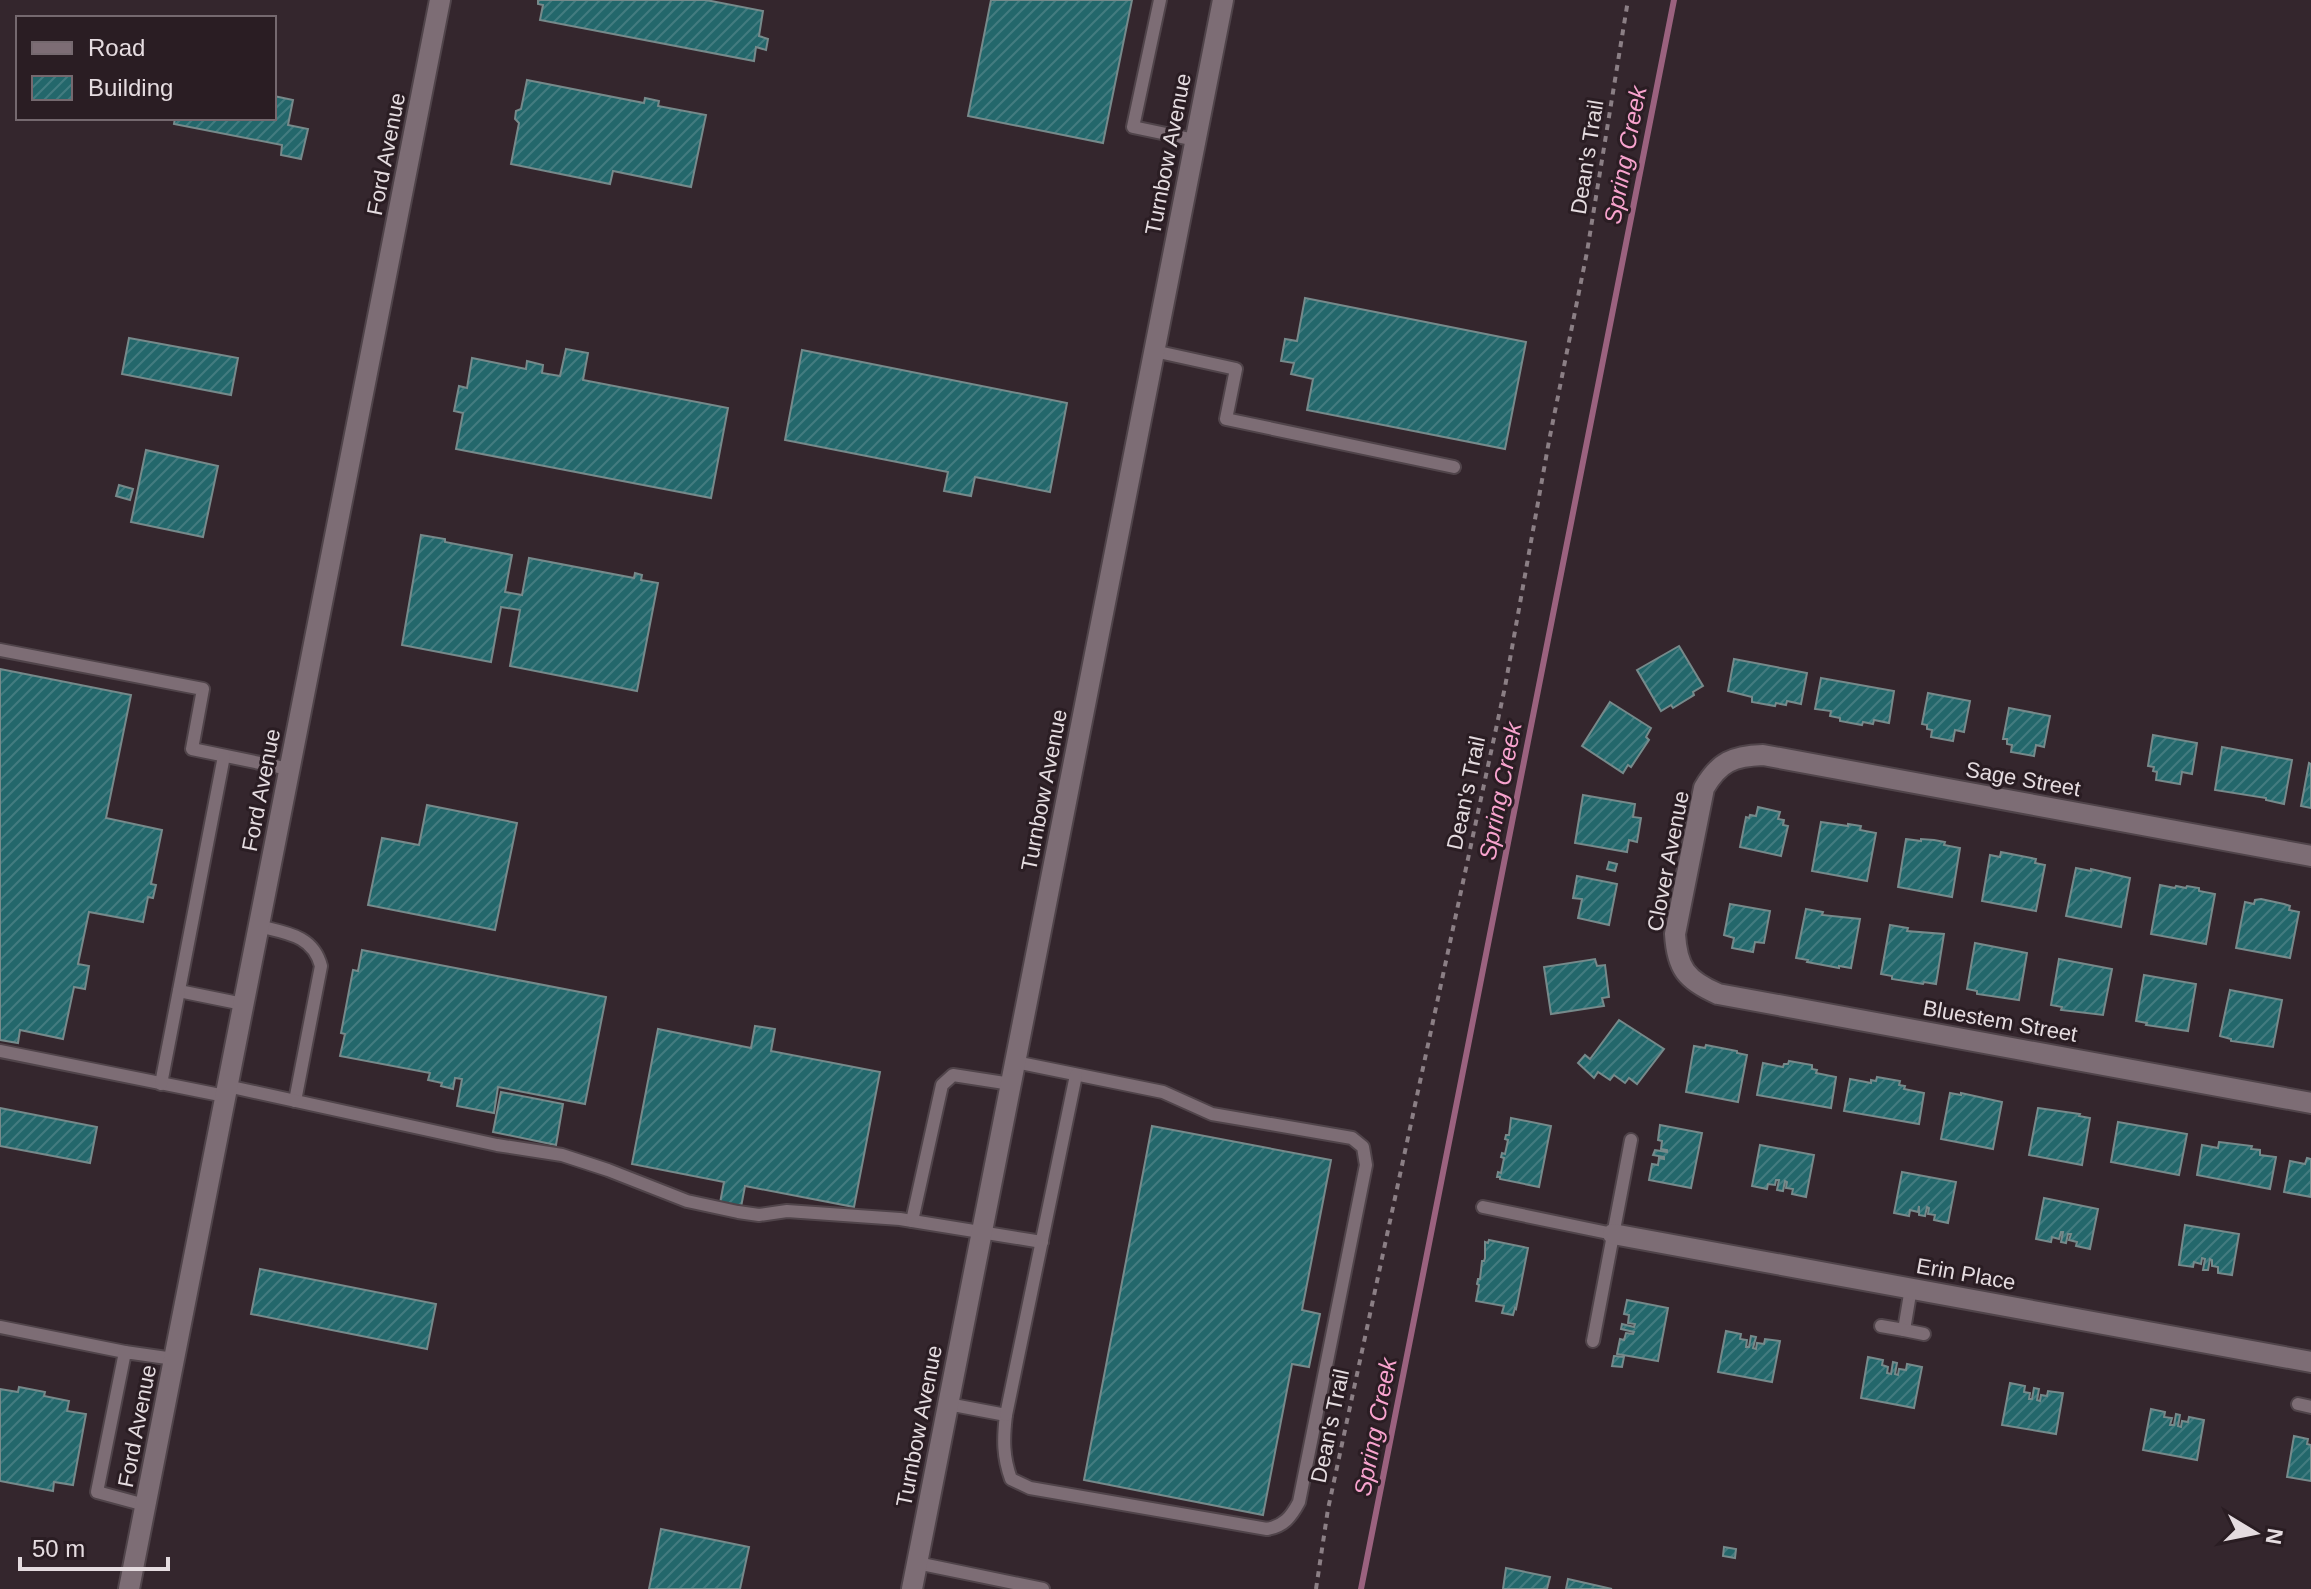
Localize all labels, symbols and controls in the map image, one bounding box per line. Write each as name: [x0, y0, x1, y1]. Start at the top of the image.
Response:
legend: [16, 16, 276, 120]
text: Road: [88, 34, 145, 61]
street label: Turnbow Avenue: [1140, 71, 1196, 237]
text: Building: [88, 74, 173, 101]
water label: Spring Creek: [1598, 82, 1652, 226]
street label: Ford Avenue: [362, 91, 410, 217]
street label: Dean's Trail: [1566, 98, 1608, 216]
street label: Turnbow Avenue: [1016, 707, 1072, 873]
water label: Spring Creek: [1473, 718, 1527, 862]
street label: Ford Avenue: [237, 727, 285, 853]
street label: Dean's Trail: [1442, 734, 1490, 852]
street label: Sage Street: [1964, 757, 2082, 801]
street label: Clover Avenue: [1642, 789, 1694, 933]
street label: Bluestem Street: [1921, 995, 2079, 1047]
street label: Erin Place: [1914, 1253, 2018, 1295]
street label: Turnbow Avenue: [891, 1343, 947, 1509]
water label: Spring Creek: [1348, 1354, 1402, 1498]
street label: Ford Avenue: [113, 1363, 161, 1489]
street label: Dean's Trail: [1306, 1367, 1354, 1485]
north arrow: [2215, 1493, 2295, 1573]
scale bar: [20, 1521, 168, 1571]
text: N: [2261, 1526, 2288, 1546]
text: 50 m: [32, 1535, 85, 1562]

